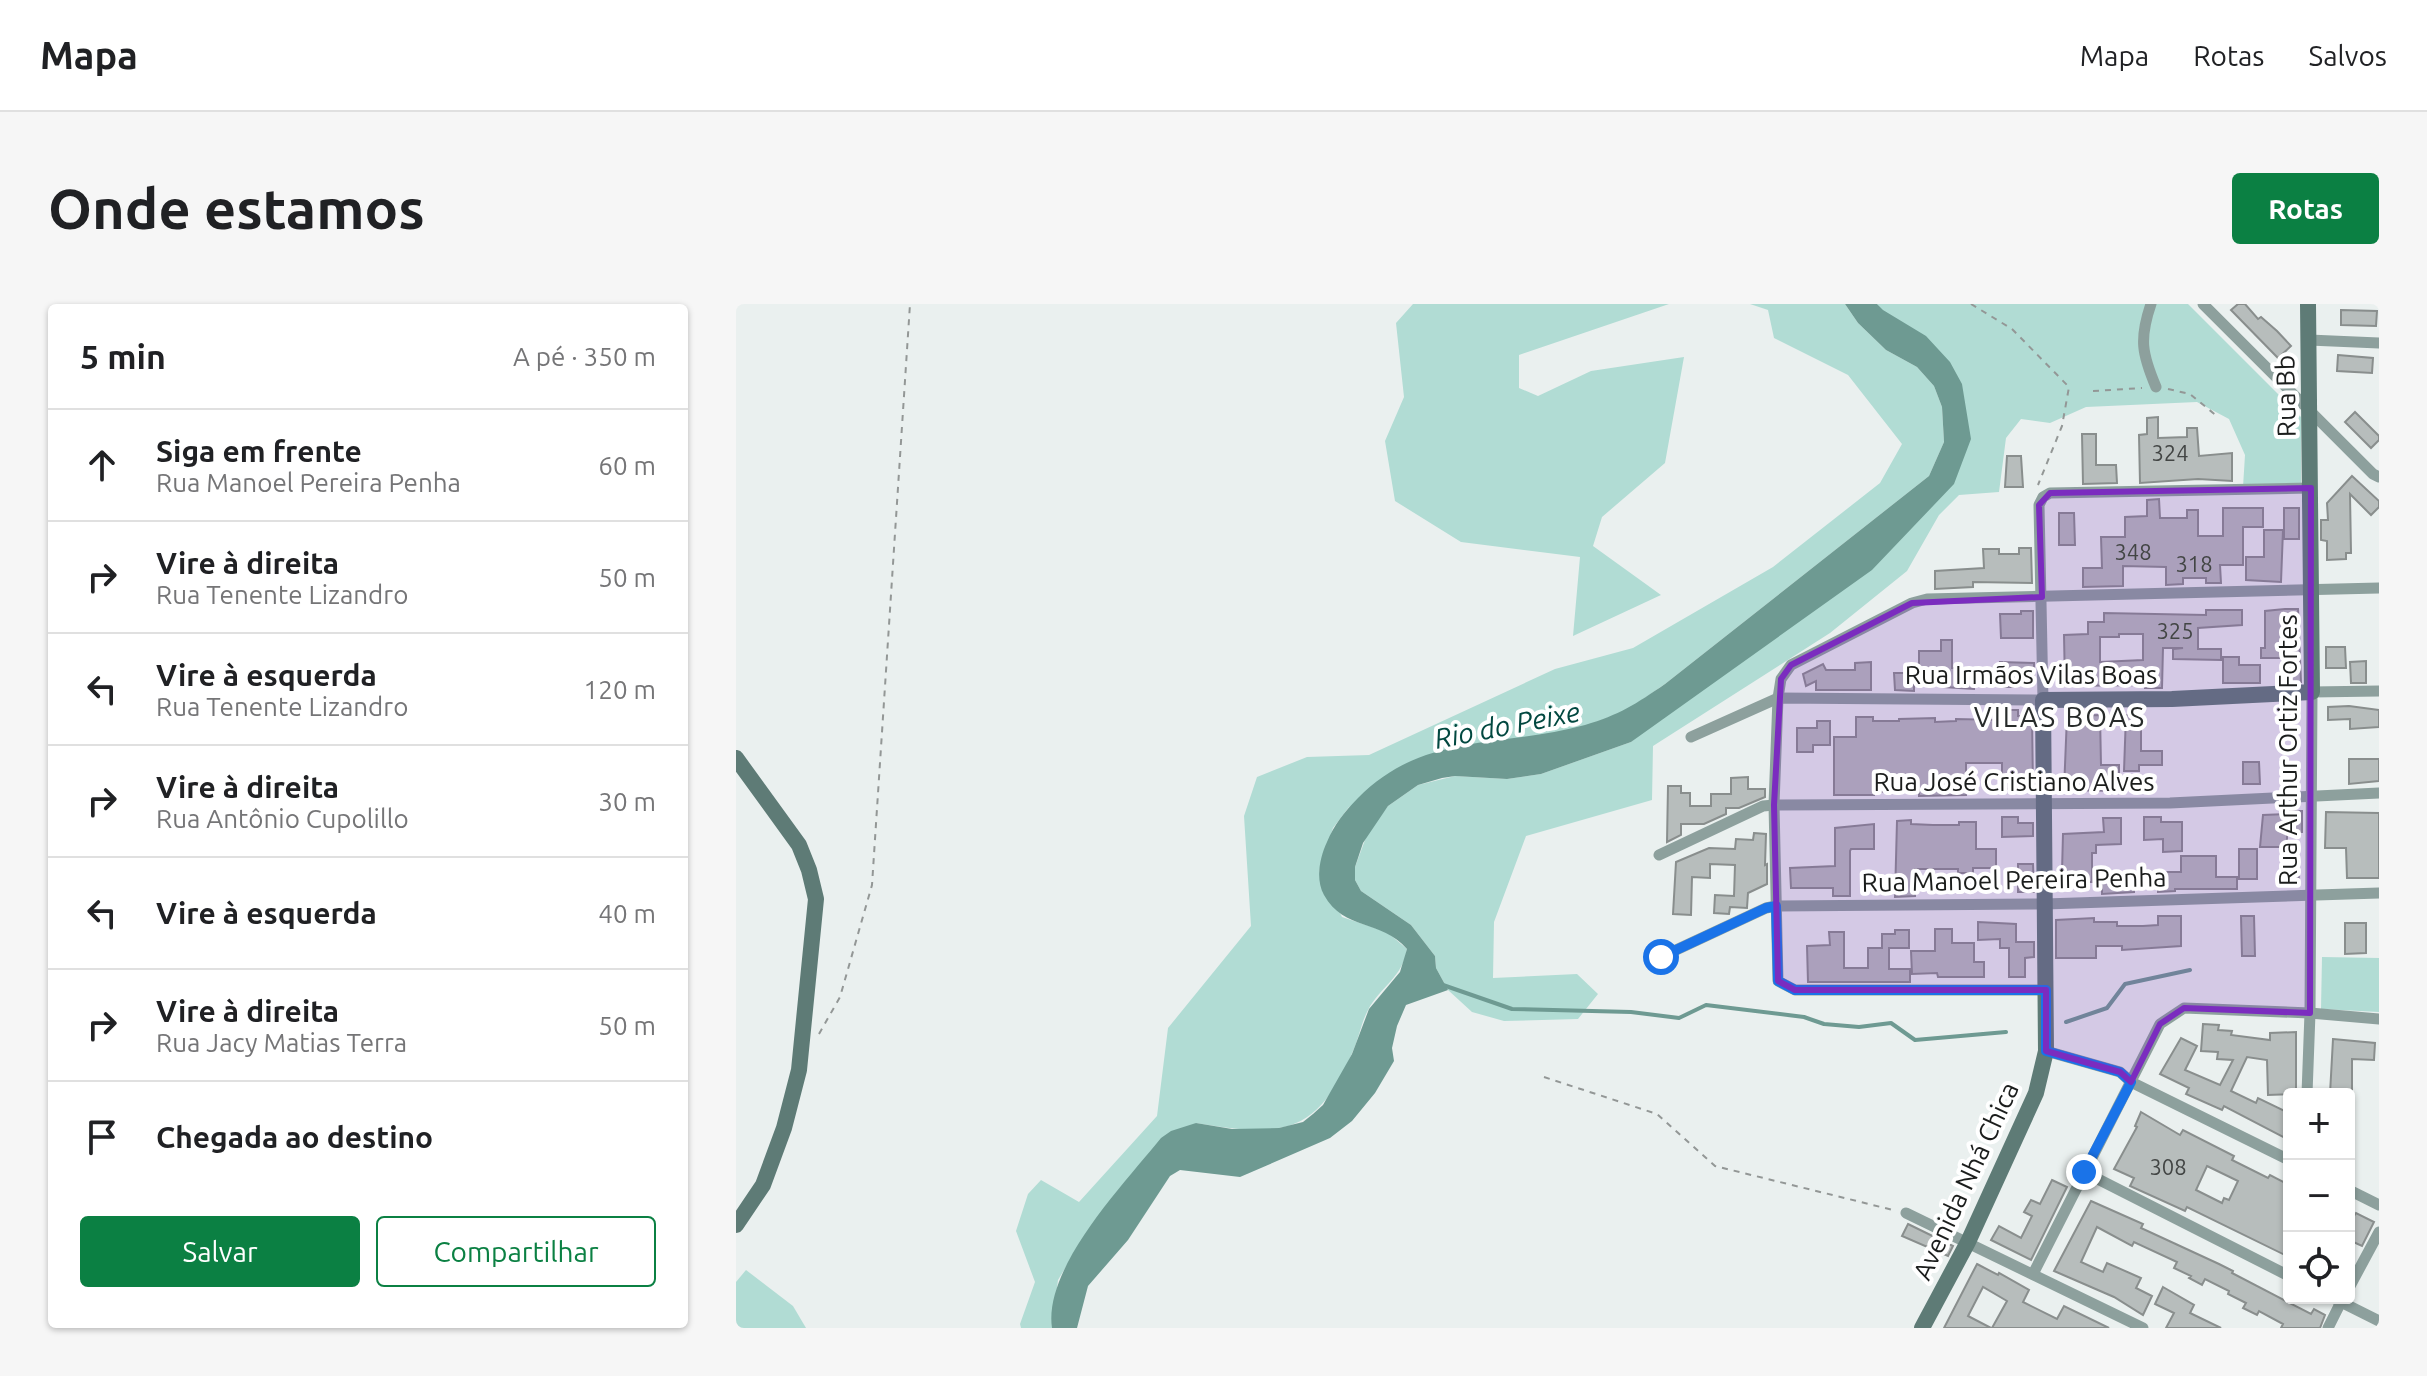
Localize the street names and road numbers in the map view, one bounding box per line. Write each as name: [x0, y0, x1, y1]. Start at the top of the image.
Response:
street label: Rua Bb: [2270, 355, 2301, 437]
street label: Rua Arthur Ortiz Fortes: [2273, 614, 2302, 886]
street label: Rua Irmãos Vilas Boas: [1905, 660, 2157, 689]
street label: Rua José Cristiano Alves: [1873, 767, 2155, 796]
street label: Rua Manoel Pereira Penha: [1861, 862, 2167, 897]
street label: Avenida Nhá Chica: [1907, 1077, 2024, 1284]

